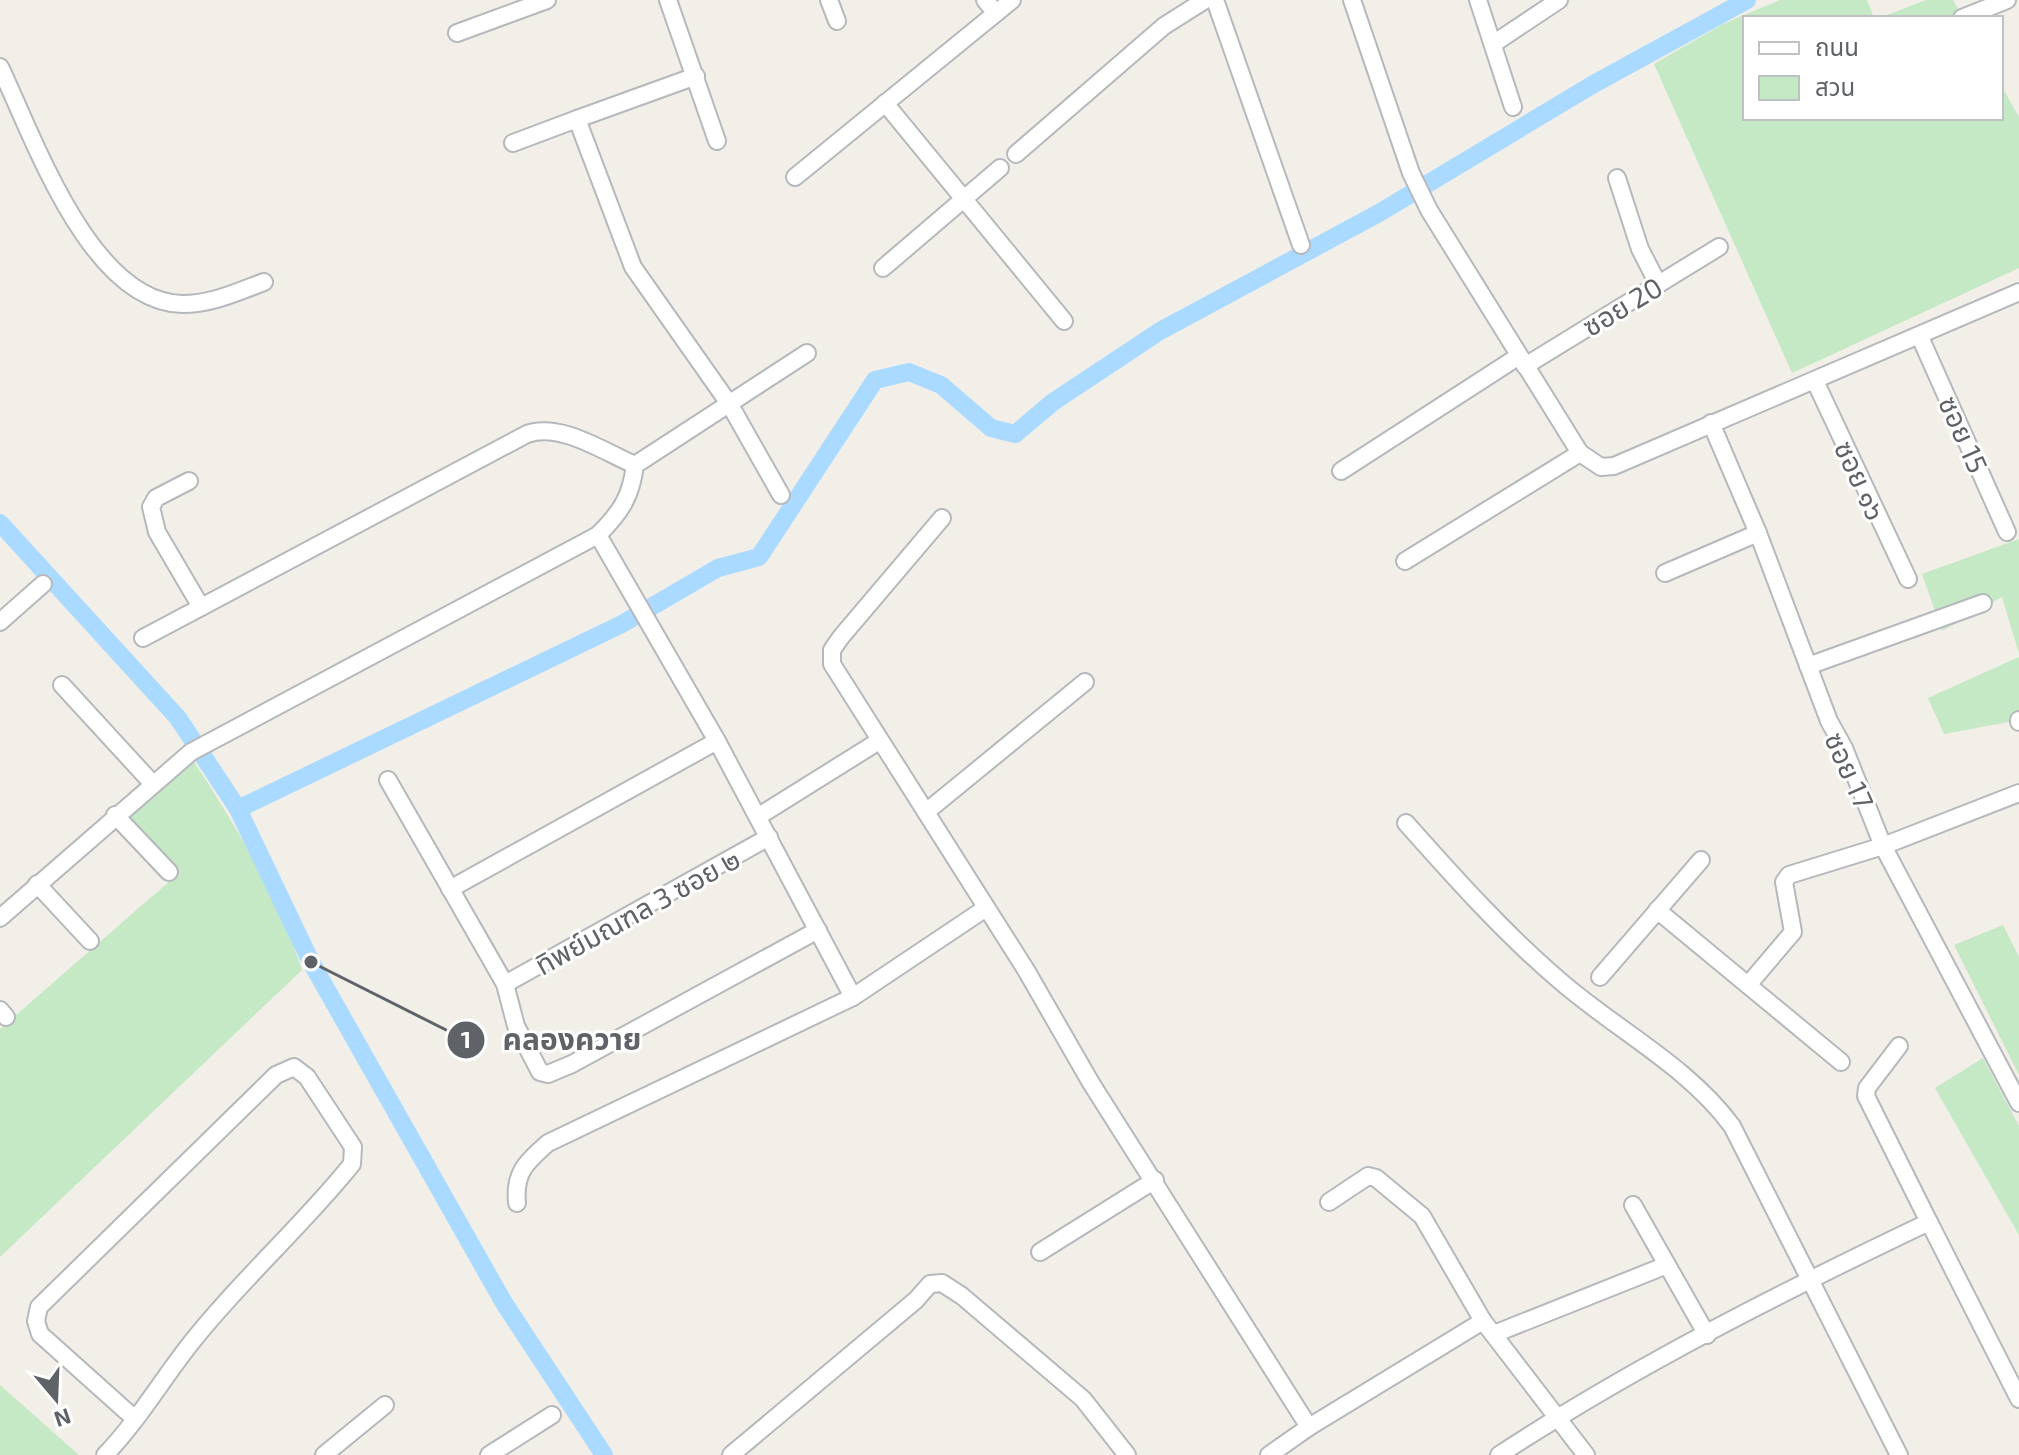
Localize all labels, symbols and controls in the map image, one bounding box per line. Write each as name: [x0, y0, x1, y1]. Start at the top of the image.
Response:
legend: [1743, 16, 2003, 120]
text: ถนน: [1815, 32, 1859, 61]
text: สวน: [1815, 72, 1855, 101]
street label: ซอย 20: [1576, 269, 1668, 343]
street label: ซอย 15: [1932, 390, 1996, 478]
street label: ซอย ๑๖: [1828, 435, 1894, 525]
street label: ซอย 17: [1818, 727, 1882, 813]
street label: ทิพย์มณฑล 3 ซอย ๒: [529, 841, 745, 981]
callout: คลองควาย: [446, 1013, 657, 1067]
text: คลองควาย: [503, 1020, 641, 1056]
text: 1: [461, 1024, 471, 1053]
north arrow: [16, 1359, 96, 1439]
text: N: [51, 1404, 75, 1434]

